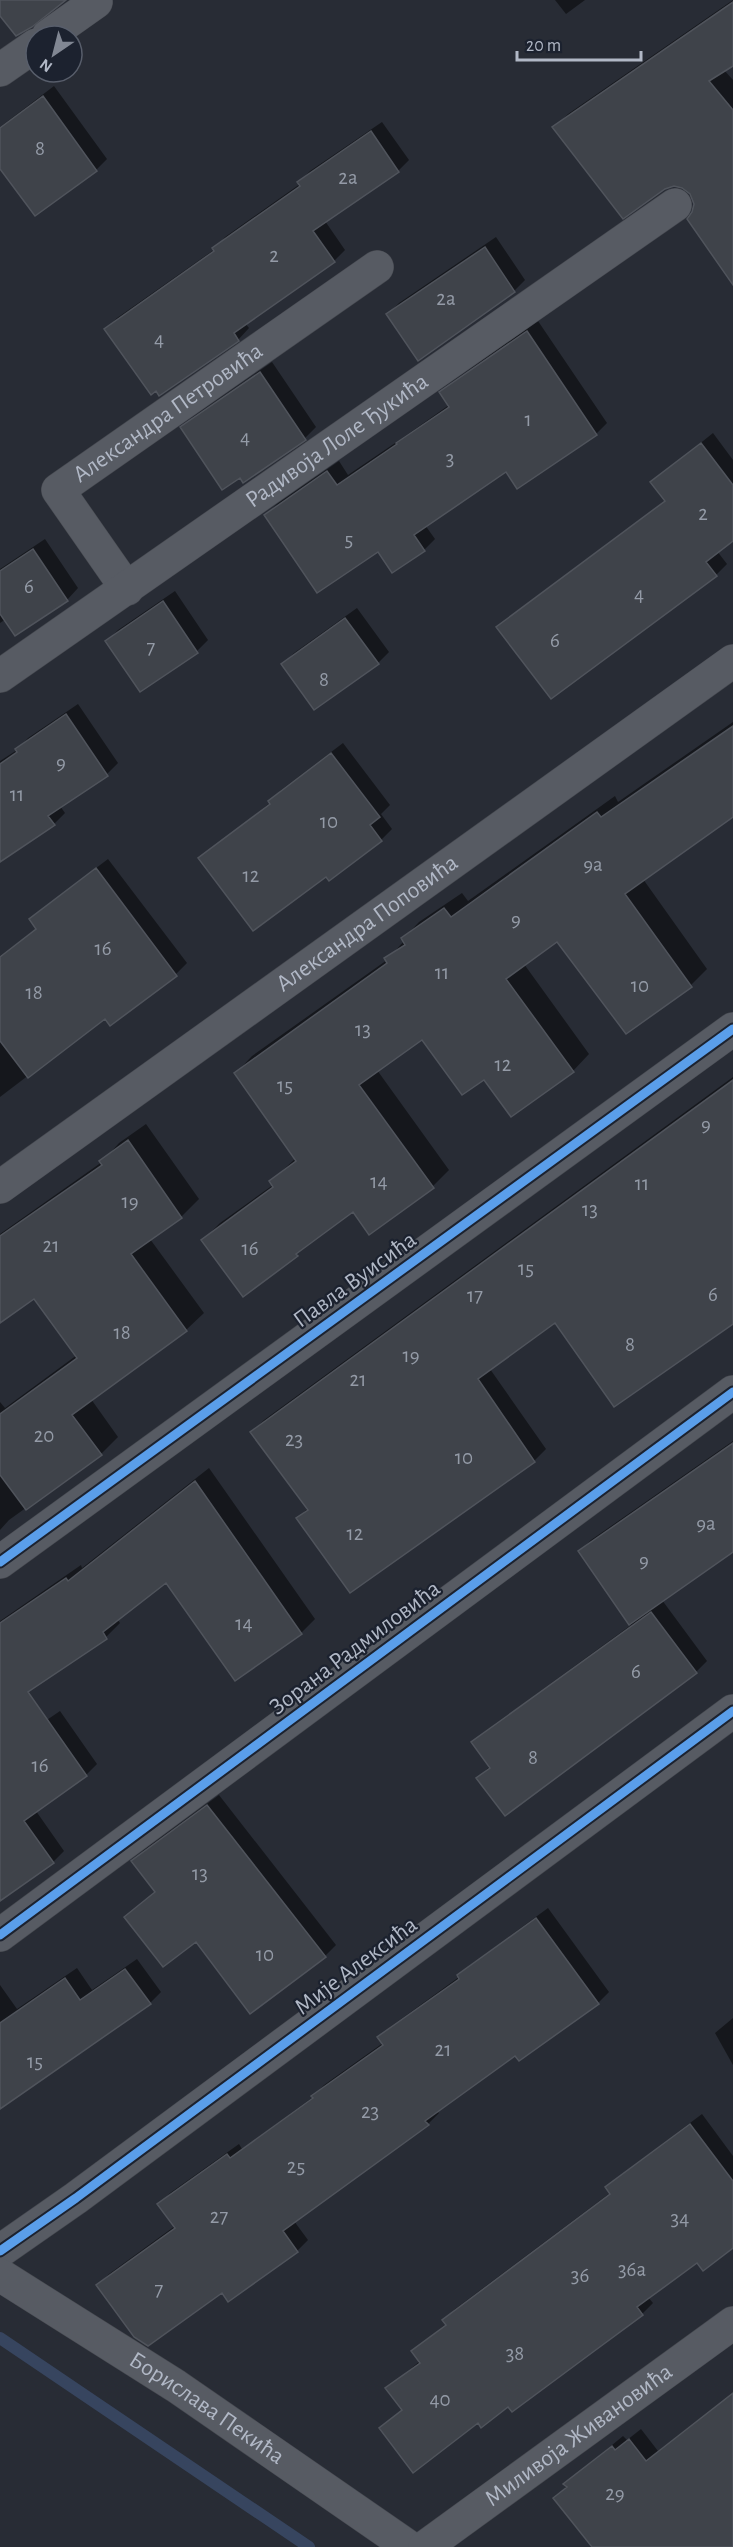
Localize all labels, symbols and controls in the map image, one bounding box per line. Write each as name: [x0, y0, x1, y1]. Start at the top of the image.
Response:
north arrow: [24, 24, 84, 84]
scale bar: [517, 24, 642, 62]
text: 20 m: [526, 37, 561, 55]
text: N: [37, 56, 55, 75]
house number: 8: [35, 138, 45, 159]
house number: 2a: [338, 167, 358, 188]
house number: 2: [269, 245, 279, 266]
house number: 2a: [436, 288, 456, 309]
house number: 4: [154, 329, 164, 350]
street label: Александра Петровића: [69, 339, 267, 487]
street label: Радивоја Лоле Ђукића: [241, 369, 433, 513]
house number: 1: [524, 409, 532, 430]
house number: 4: [240, 427, 250, 448]
house number: 3: [446, 448, 454, 469]
house number: 2: [698, 503, 708, 524]
house number: 5: [345, 529, 353, 550]
house number: 6: [24, 576, 34, 597]
house number: 4: [634, 584, 644, 605]
house number: 6: [550, 630, 560, 651]
house number: 7: [147, 637, 156, 658]
house number: 8: [319, 669, 329, 690]
house number: 9: [56, 752, 66, 773]
house number: 11: [10, 784, 24, 805]
house number: 10: [320, 811, 338, 832]
street label: Александра Поповића: [272, 850, 462, 997]
house number: 9a: [583, 854, 603, 875]
house number: 12: [243, 865, 259, 886]
house number: 9: [511, 909, 521, 930]
house number: 16: [94, 938, 112, 959]
house number: 11: [435, 962, 449, 983]
house number: 10: [631, 975, 649, 996]
house number: 18: [25, 982, 43, 1003]
house number: 13: [355, 1019, 371, 1040]
house number: 12: [495, 1054, 511, 1075]
house number: 15: [277, 1075, 293, 1096]
house number: 9: [701, 1114, 711, 1135]
house number: 14: [370, 1171, 388, 1192]
house number: 11: [635, 1173, 649, 1194]
house number: 19: [121, 1191, 139, 1212]
house number: 13: [582, 1199, 598, 1220]
street label: Павла Вуисића: [289, 1228, 421, 1332]
house number: 21: [43, 1235, 59, 1256]
house number: 16: [241, 1238, 259, 1259]
house number: 15: [518, 1258, 534, 1279]
house number: 6: [708, 1284, 718, 1305]
house number: 17: [467, 1285, 483, 1306]
house number: 18: [113, 1322, 131, 1343]
house number: 8: [625, 1334, 635, 1355]
house number: 19: [402, 1345, 420, 1366]
house number: 21: [350, 1369, 366, 1390]
house number: 20: [34, 1425, 54, 1446]
house number: 23: [285, 1429, 303, 1450]
house number: 10: [455, 1447, 473, 1468]
house number: 9a: [696, 1513, 716, 1534]
house number: 12: [347, 1523, 363, 1544]
house number: 9: [639, 1550, 649, 1571]
street label: Зорана Радмиловића: [265, 1576, 445, 1720]
house number: 14: [235, 1613, 253, 1634]
house number: 6: [631, 1661, 641, 1682]
house number: 8: [528, 1747, 538, 1768]
house number: 16: [31, 1755, 49, 1776]
house number: 13: [192, 1863, 208, 1884]
street label: Мије Алексића: [290, 1912, 422, 2020]
house number: 10: [256, 1944, 274, 1965]
house number: 21: [435, 2039, 451, 2060]
house number: 15: [27, 2051, 43, 2072]
house number: 23: [361, 2101, 379, 2122]
house number: 25: [287, 2156, 305, 2177]
house number: 27: [210, 2206, 228, 2227]
house number: 34: [671, 2208, 689, 2229]
house number: 36a: [618, 2259, 646, 2280]
house number: 36: [571, 2265, 589, 2286]
house number: 7: [155, 2279, 164, 2300]
house number: 38: [506, 2343, 524, 2364]
street label: Борислава Пекића: [125, 2348, 289, 2469]
street label: Миливоја Живановића: [481, 2359, 677, 2511]
house number: 40: [429, 2389, 451, 2410]
house number: 29: [605, 2483, 625, 2504]

